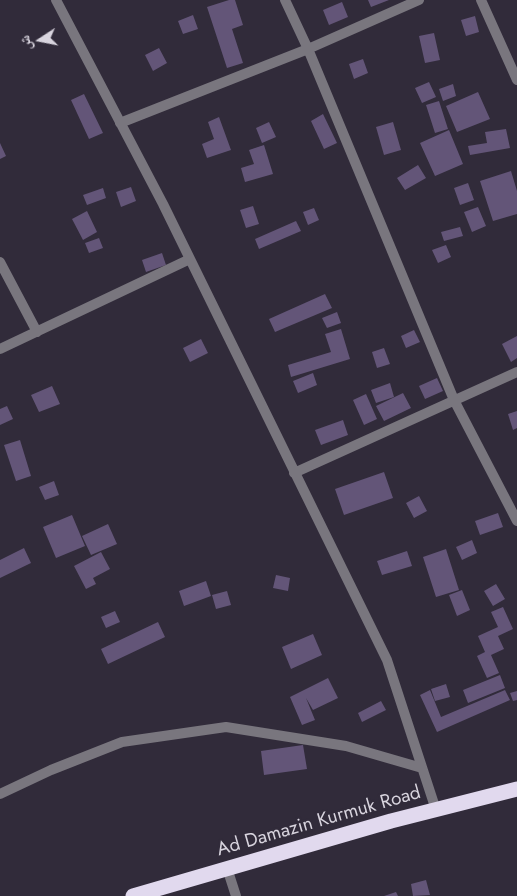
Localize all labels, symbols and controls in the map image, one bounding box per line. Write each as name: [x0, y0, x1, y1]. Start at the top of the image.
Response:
north arrow: [15, 15, 65, 65]
text: ش: [14, 34, 37, 52]
street label: Ad Damazin Kurmuk Road: [214, 782, 424, 862]

